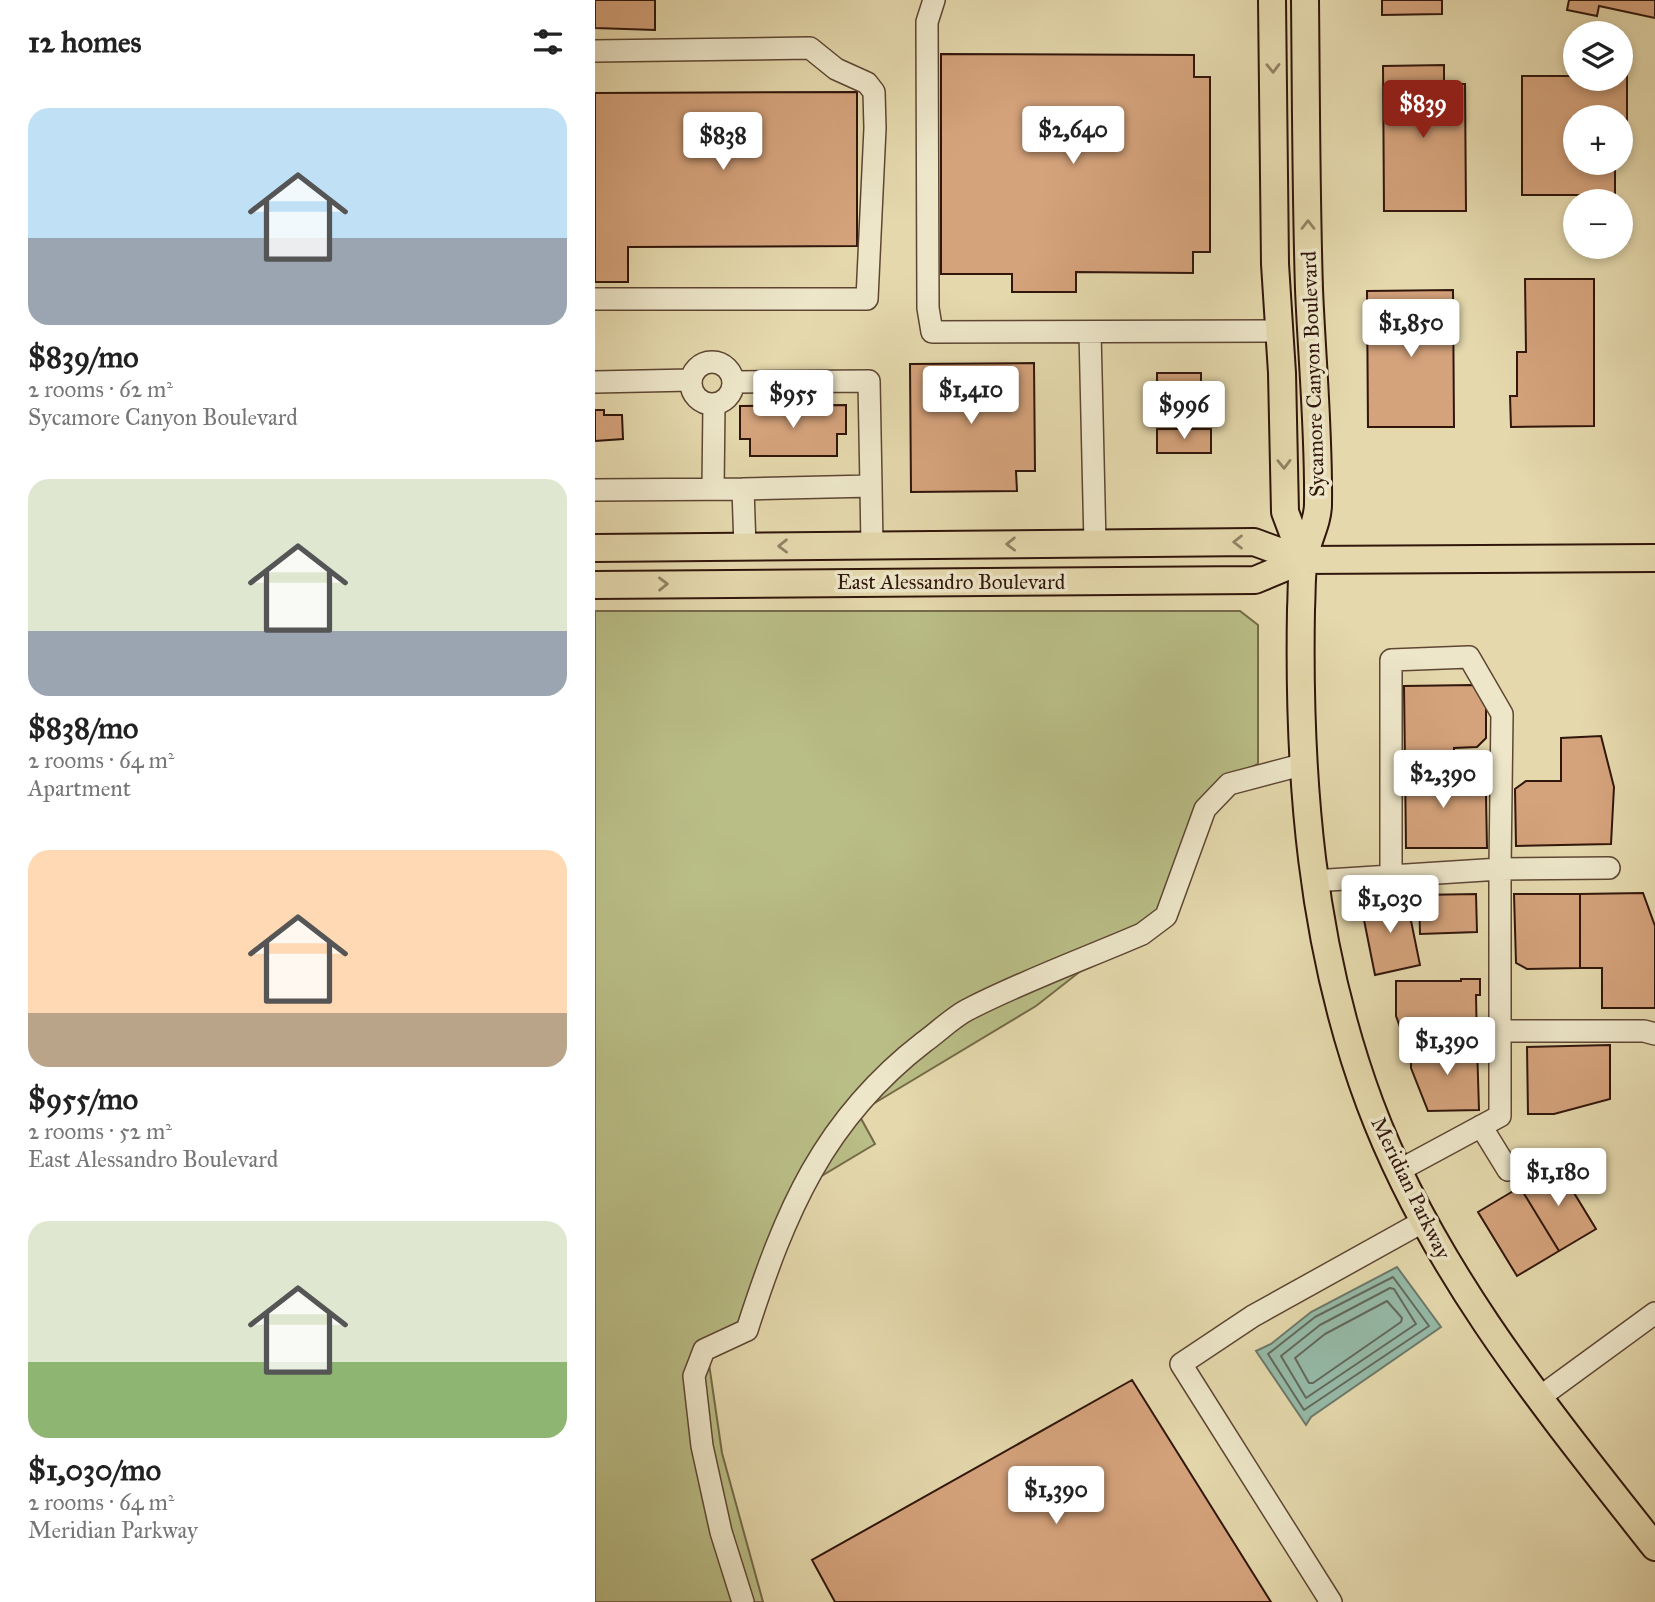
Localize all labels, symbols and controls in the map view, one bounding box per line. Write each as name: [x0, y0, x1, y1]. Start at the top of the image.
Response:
map controls: [1563, 21, 1633, 259]
button: layers: [1563, 21, 1633, 91]
icon: filters: [529, 23, 567, 61]
text: 12 homes: [28, 24, 141, 60]
one-way arrow: [1265, 63, 1281, 74]
pin: $839: [1382, 80, 1464, 140]
text: $839: [1399, 89, 1447, 117]
button: +: [1563, 105, 1633, 175]
pin: $2,640: [1016, 106, 1130, 166]
pin: $838: [682, 113, 764, 172]
text: $2,640: [1038, 115, 1108, 143]
text: $838: [699, 121, 747, 149]
icon: home: [235, 154, 361, 280]
button: −: [1563, 189, 1633, 259]
one-way arrow: [1300, 219, 1316, 229]
street label: Sycamore Canyon Boulevard: [1296, 250, 1330, 498]
pin: $1,850: [1354, 300, 1468, 359]
text: $1,850: [1378, 308, 1444, 336]
text: $839/mo: [28, 339, 139, 375]
pin: $1,410: [914, 366, 1028, 426]
pin: $955: [752, 370, 834, 430]
text: 2 rooms · 62 m²: [28, 375, 173, 403]
text: $1,410: [939, 375, 1003, 403]
text: $955: [769, 379, 817, 407]
pin: $996: [1143, 382, 1225, 441]
text: $996: [1159, 390, 1209, 418]
text: Sycamore Canyon Boulevard: [28, 403, 298, 431]
one-way arrow: [1276, 459, 1292, 470]
icon: home: [235, 525, 361, 651]
one-way arrow: [1232, 534, 1243, 550]
one-way arrow: [1005, 536, 1015, 552]
one-way arrow: [777, 538, 788, 554]
street label: East Alessandro Boulevard: [837, 569, 1066, 595]
one-way arrow: [658, 576, 669, 592]
text: $838/mo: [28, 710, 138, 746]
text: 2 rooms · 64 m²: [28, 746, 174, 774]
pin: $2,390: [1386, 750, 1500, 810]
text: $2,390: [1410, 759, 1476, 787]
text: Apartment: [28, 774, 131, 802]
pin: $1,030: [1333, 876, 1447, 935]
text: $1,030: [1358, 884, 1422, 912]
icon: home: [235, 896, 361, 1022]
pin: $1,390: [1390, 1018, 1504, 1077]
text: $1,390: [1415, 1026, 1479, 1054]
text: $955/mo: [28, 1081, 138, 1117]
street label: Meridian Parkway: [1365, 1113, 1457, 1264]
text: 2 rooms · 52 m²: [28, 1117, 172, 1145]
text: East Alessandro Boulevard: [28, 1145, 278, 1173]
pin: $1,180: [1501, 1148, 1615, 1208]
text: $1,180: [1526, 1157, 1590, 1185]
icon: home: [235, 1267, 361, 1393]
text: $1,030/mo: [28, 1452, 161, 1488]
pin: $1,390: [999, 1466, 1113, 1526]
text: $1,390: [1024, 1475, 1088, 1503]
text: 2 rooms · 64 m²: [28, 1488, 174, 1516]
text: Meridian Parkway: [28, 1516, 198, 1544]

